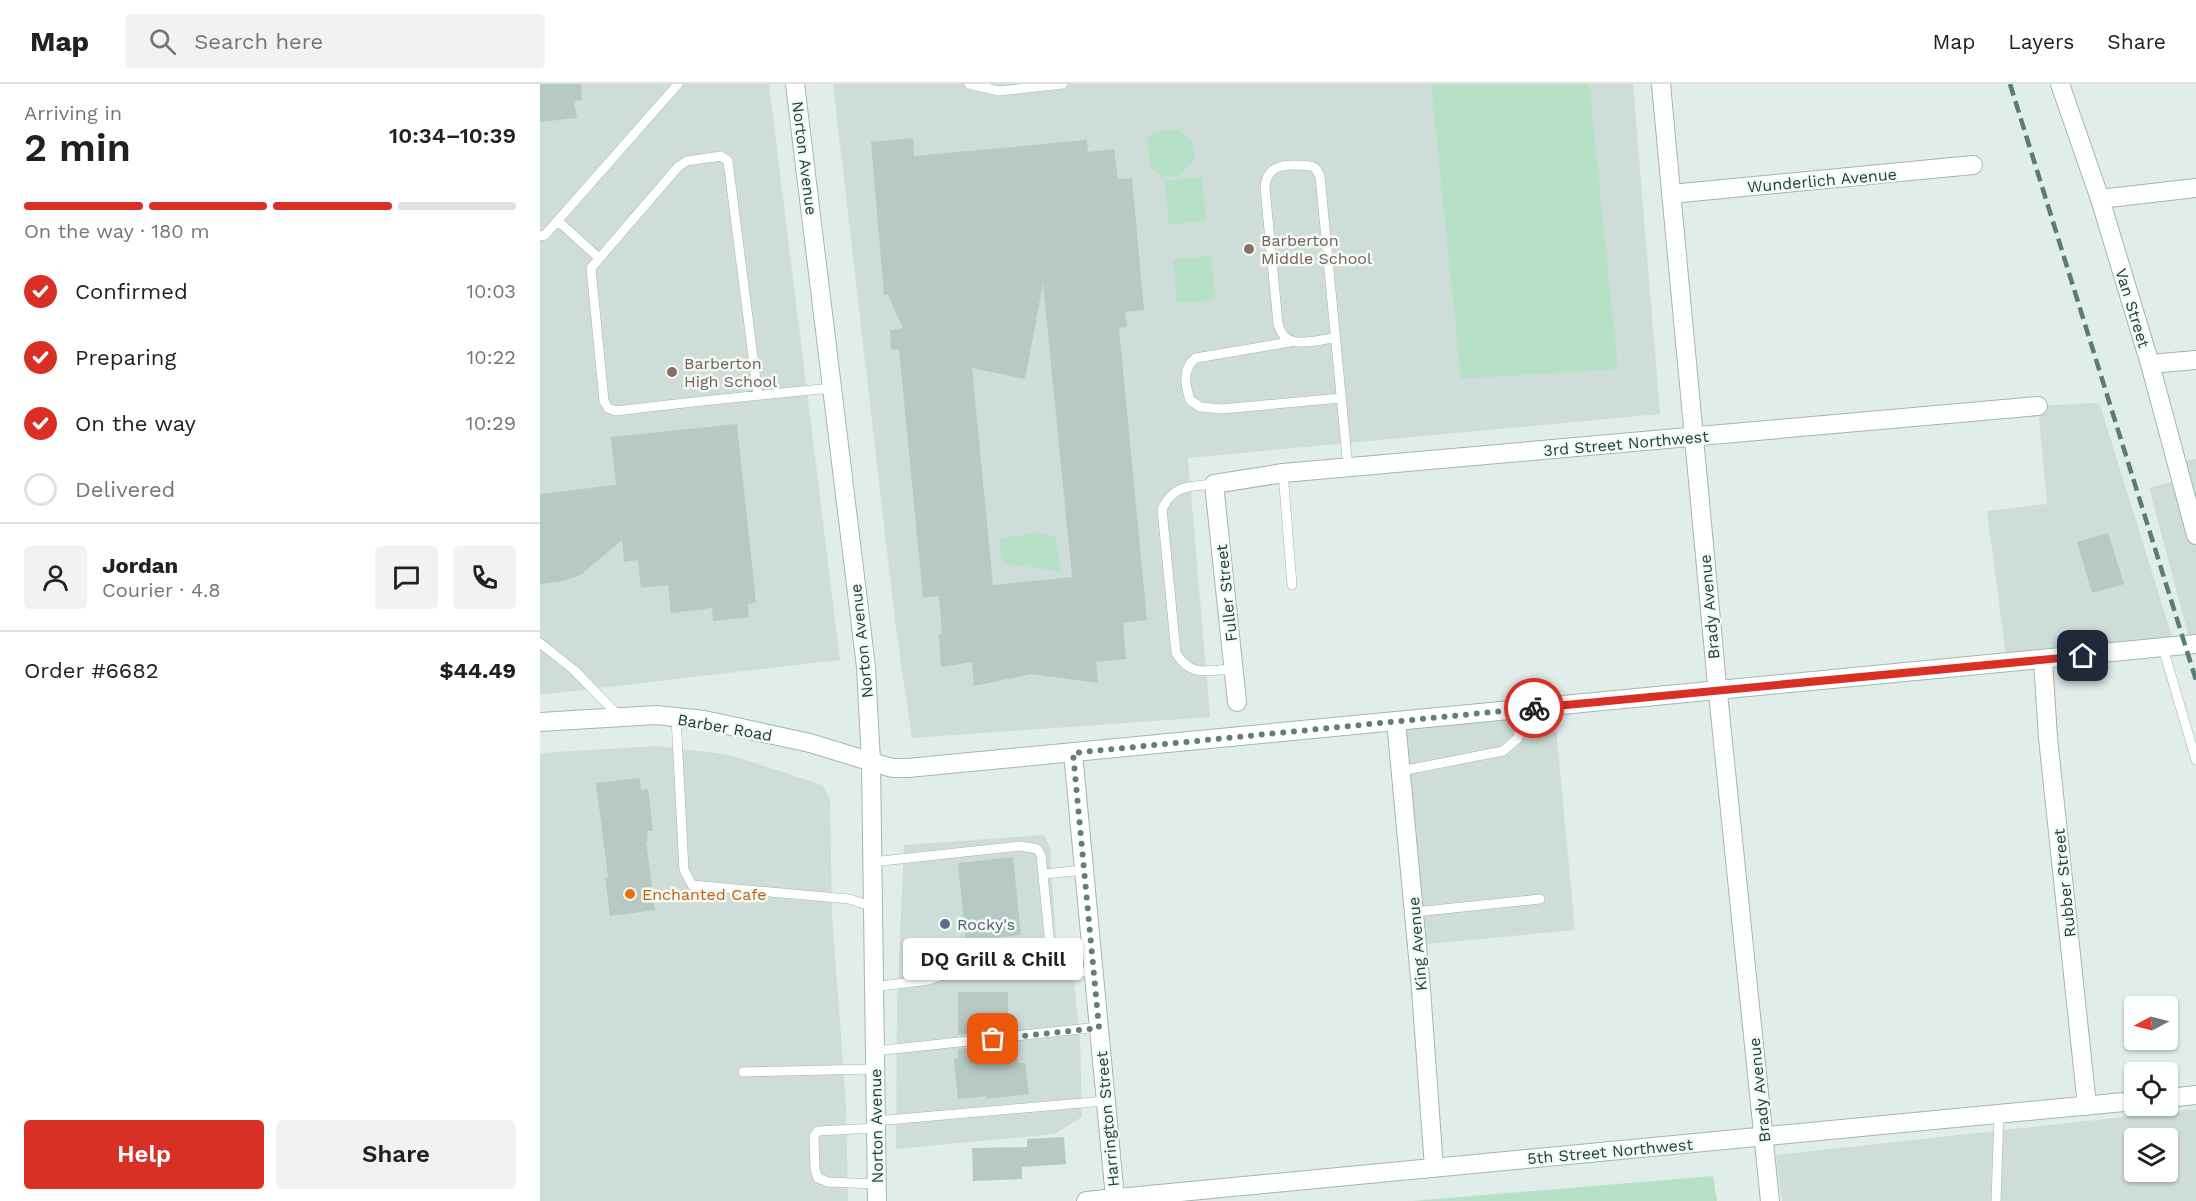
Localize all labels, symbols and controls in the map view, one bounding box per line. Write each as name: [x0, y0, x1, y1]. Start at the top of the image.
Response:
search box: [125, 14, 545, 68]
text: Map: [30, 25, 89, 58]
icon: search: [146, 25, 179, 58]
text: Search here: [194, 29, 323, 54]
text: Map: [1932, 29, 1975, 54]
text: Layers: [2008, 29, 2074, 54]
text: Share: [2107, 29, 2166, 54]
street label: Norton Avenue: [788, 100, 821, 216]
text: Arriving in: [24, 101, 122, 125]
text: 10:34–10:39: [389, 123, 516, 148]
text: 2 min: [24, 125, 131, 170]
street label: Wunderlich Avenue: [1746, 164, 1898, 197]
text: On the way · 180 m: [24, 219, 210, 243]
place label: Barberton Middle School: [1261, 231, 1372, 268]
marker: Barberton Middle School: [1242, 242, 1256, 256]
street label: Van Street: [2111, 266, 2154, 350]
icon: check: [24, 275, 57, 308]
text: Confirmed: [75, 279, 188, 304]
text: 10:03: [466, 279, 516, 303]
icon: check: [24, 341, 57, 374]
text: Preparing: [75, 345, 176, 370]
text: 10:22: [467, 345, 516, 369]
place label: Barberton High School: [684, 354, 777, 391]
marker: Barberton High School: [665, 365, 679, 379]
icon: check: [24, 407, 57, 440]
text: On the way: [75, 411, 196, 436]
text: 10:29: [466, 411, 516, 435]
street label: 3rd Street Northwest: [1543, 427, 1710, 460]
text: Delivered: [75, 477, 175, 502]
street label: Fuller Street: [1212, 543, 1241, 643]
button: person: [24, 546, 87, 609]
button: chat: [375, 546, 438, 609]
button: phone: [453, 546, 516, 609]
text: Jordan: [102, 553, 178, 578]
street label: Brady Avenue: [1695, 554, 1724, 660]
text: Courier · 4.8: [102, 578, 221, 602]
street label: Norton Avenue: [846, 583, 877, 699]
pin: [2057, 630, 2108, 681]
icon: home: [2066, 639, 2099, 672]
text: Order #6682: [24, 658, 159, 683]
text: $44.49: [440, 658, 516, 683]
courier: [1504, 678, 1564, 738]
icon: bike: [1518, 692, 1551, 725]
street label: Barber Road: [676, 710, 774, 745]
street label: Rubber Street: [2049, 827, 2080, 938]
place label: Enchanted Cafe: [642, 885, 767, 904]
marker: Enchanted Cafe: [623, 887, 637, 901]
street label: King Avenue: [1404, 896, 1431, 992]
place label: Rocky's: [957, 915, 1015, 934]
marker: Rocky's: [938, 917, 952, 931]
callout: DQ Grill & Chill: [903, 937, 1083, 979]
text: DQ Grill & Chill: [920, 947, 1066, 971]
north arrow: [2124, 996, 2178, 1050]
map controls: [2124, 996, 2178, 1182]
pin: [967, 1013, 1018, 1064]
icon: bag: [976, 1022, 1009, 1055]
street label: Brady Avenue: [1745, 1037, 1774, 1143]
street label: Harrington Street: [1092, 1050, 1123, 1188]
button: locate: [2124, 1062, 2178, 1116]
street label: Norton Avenue: [866, 1068, 887, 1184]
button: Help: [24, 1120, 264, 1189]
button: Share: [276, 1120, 516, 1189]
button: layers: [2124, 1128, 2178, 1182]
street label: 5th Street Northwest: [1526, 1135, 1694, 1168]

